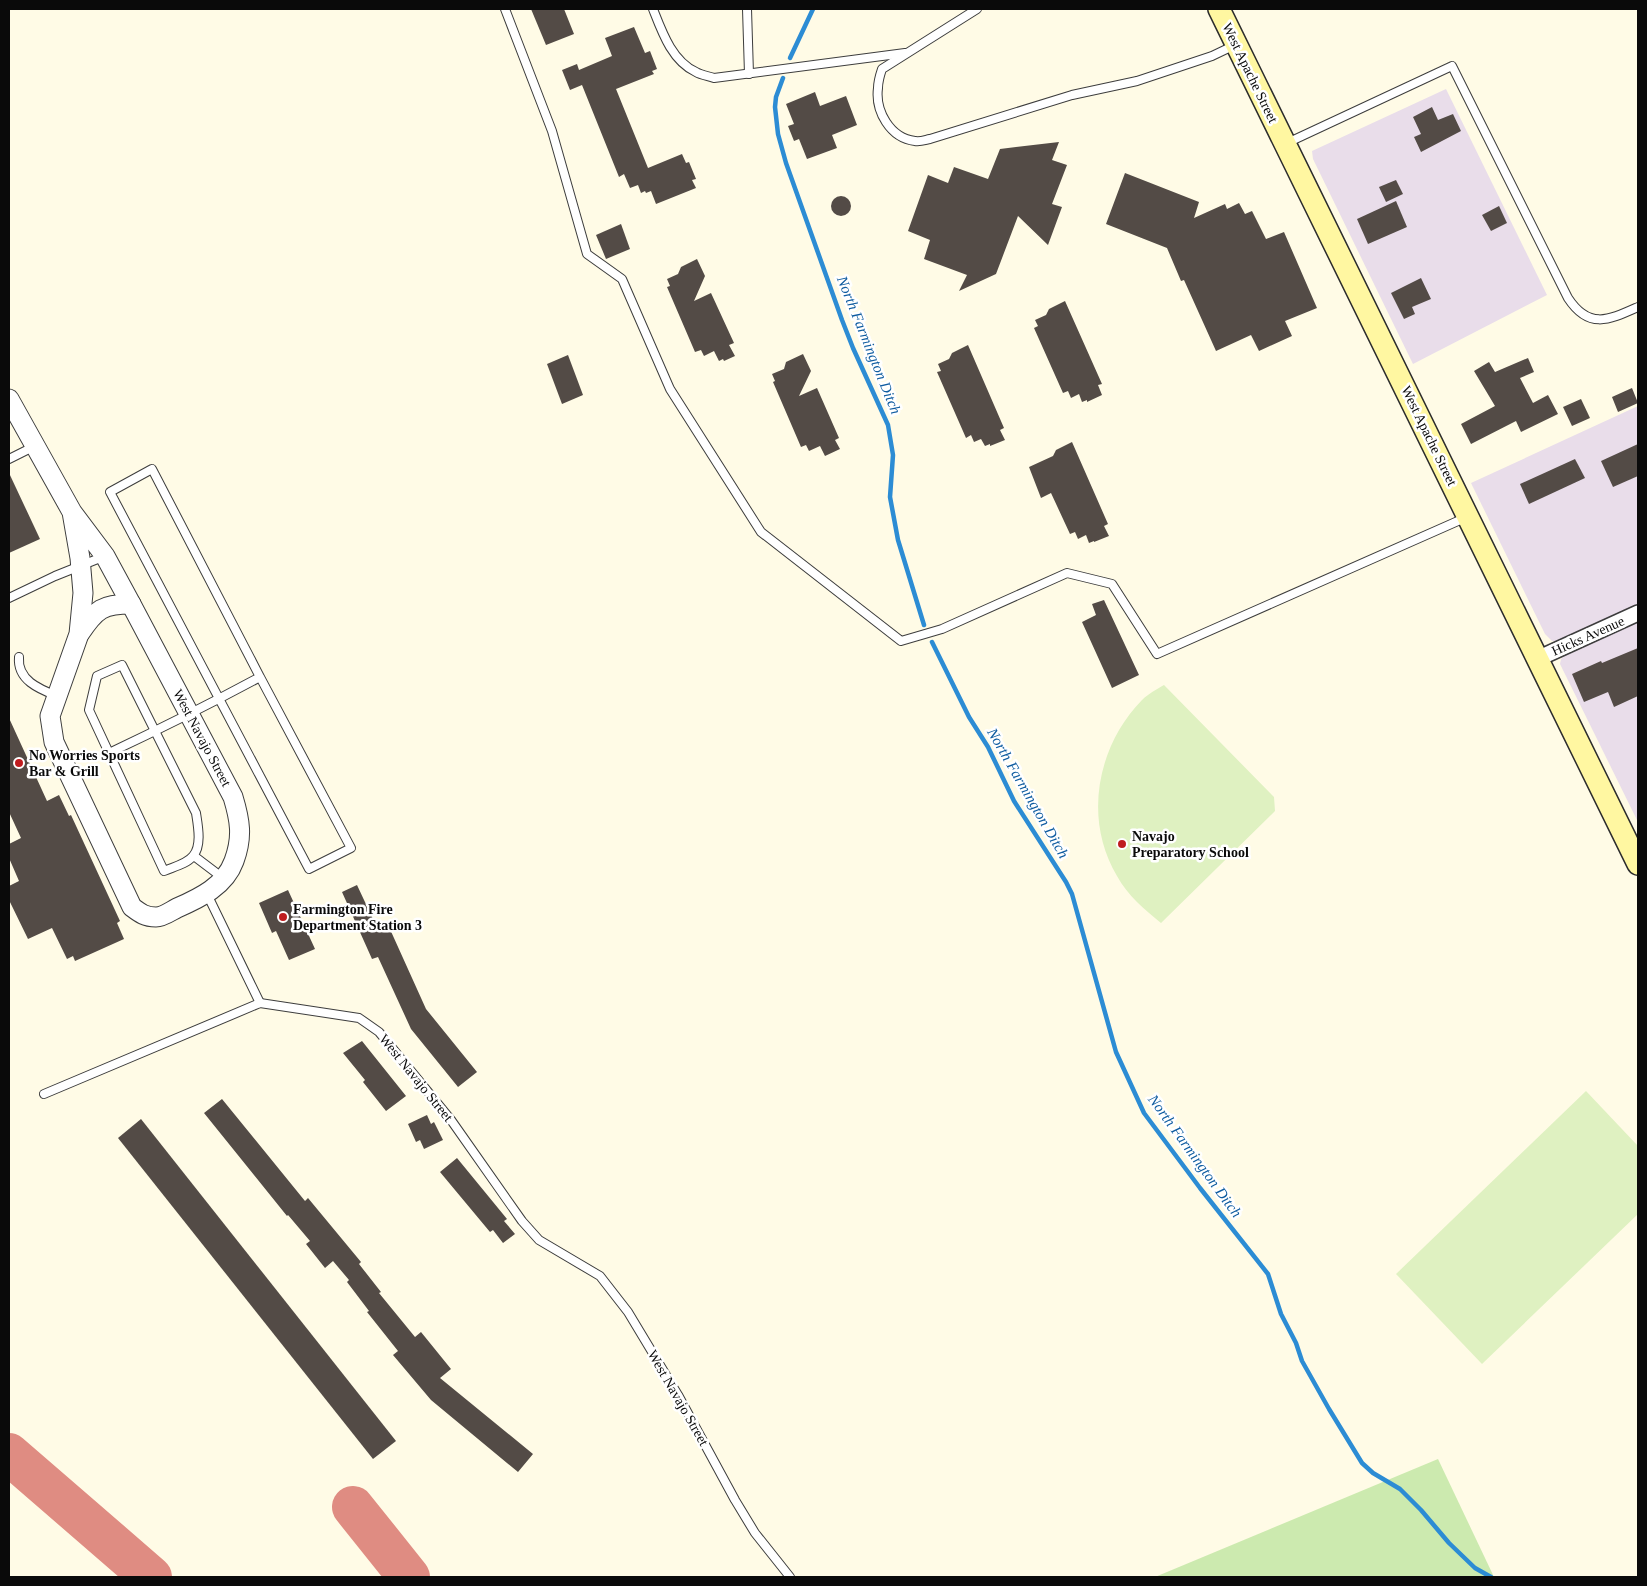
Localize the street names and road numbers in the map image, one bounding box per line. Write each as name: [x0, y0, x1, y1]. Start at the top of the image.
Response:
street label: West Apache Street: [1219, 21, 1281, 125]
street label: West Apache Street: [1398, 384, 1460, 488]
street label: Hicks Avenue: [1549, 613, 1627, 659]
street label: West Navajo Street: [170, 687, 234, 789]
street label: West Navajo Street: [376, 1031, 456, 1125]
street label: West Navajo Street: [645, 1348, 711, 1448]

